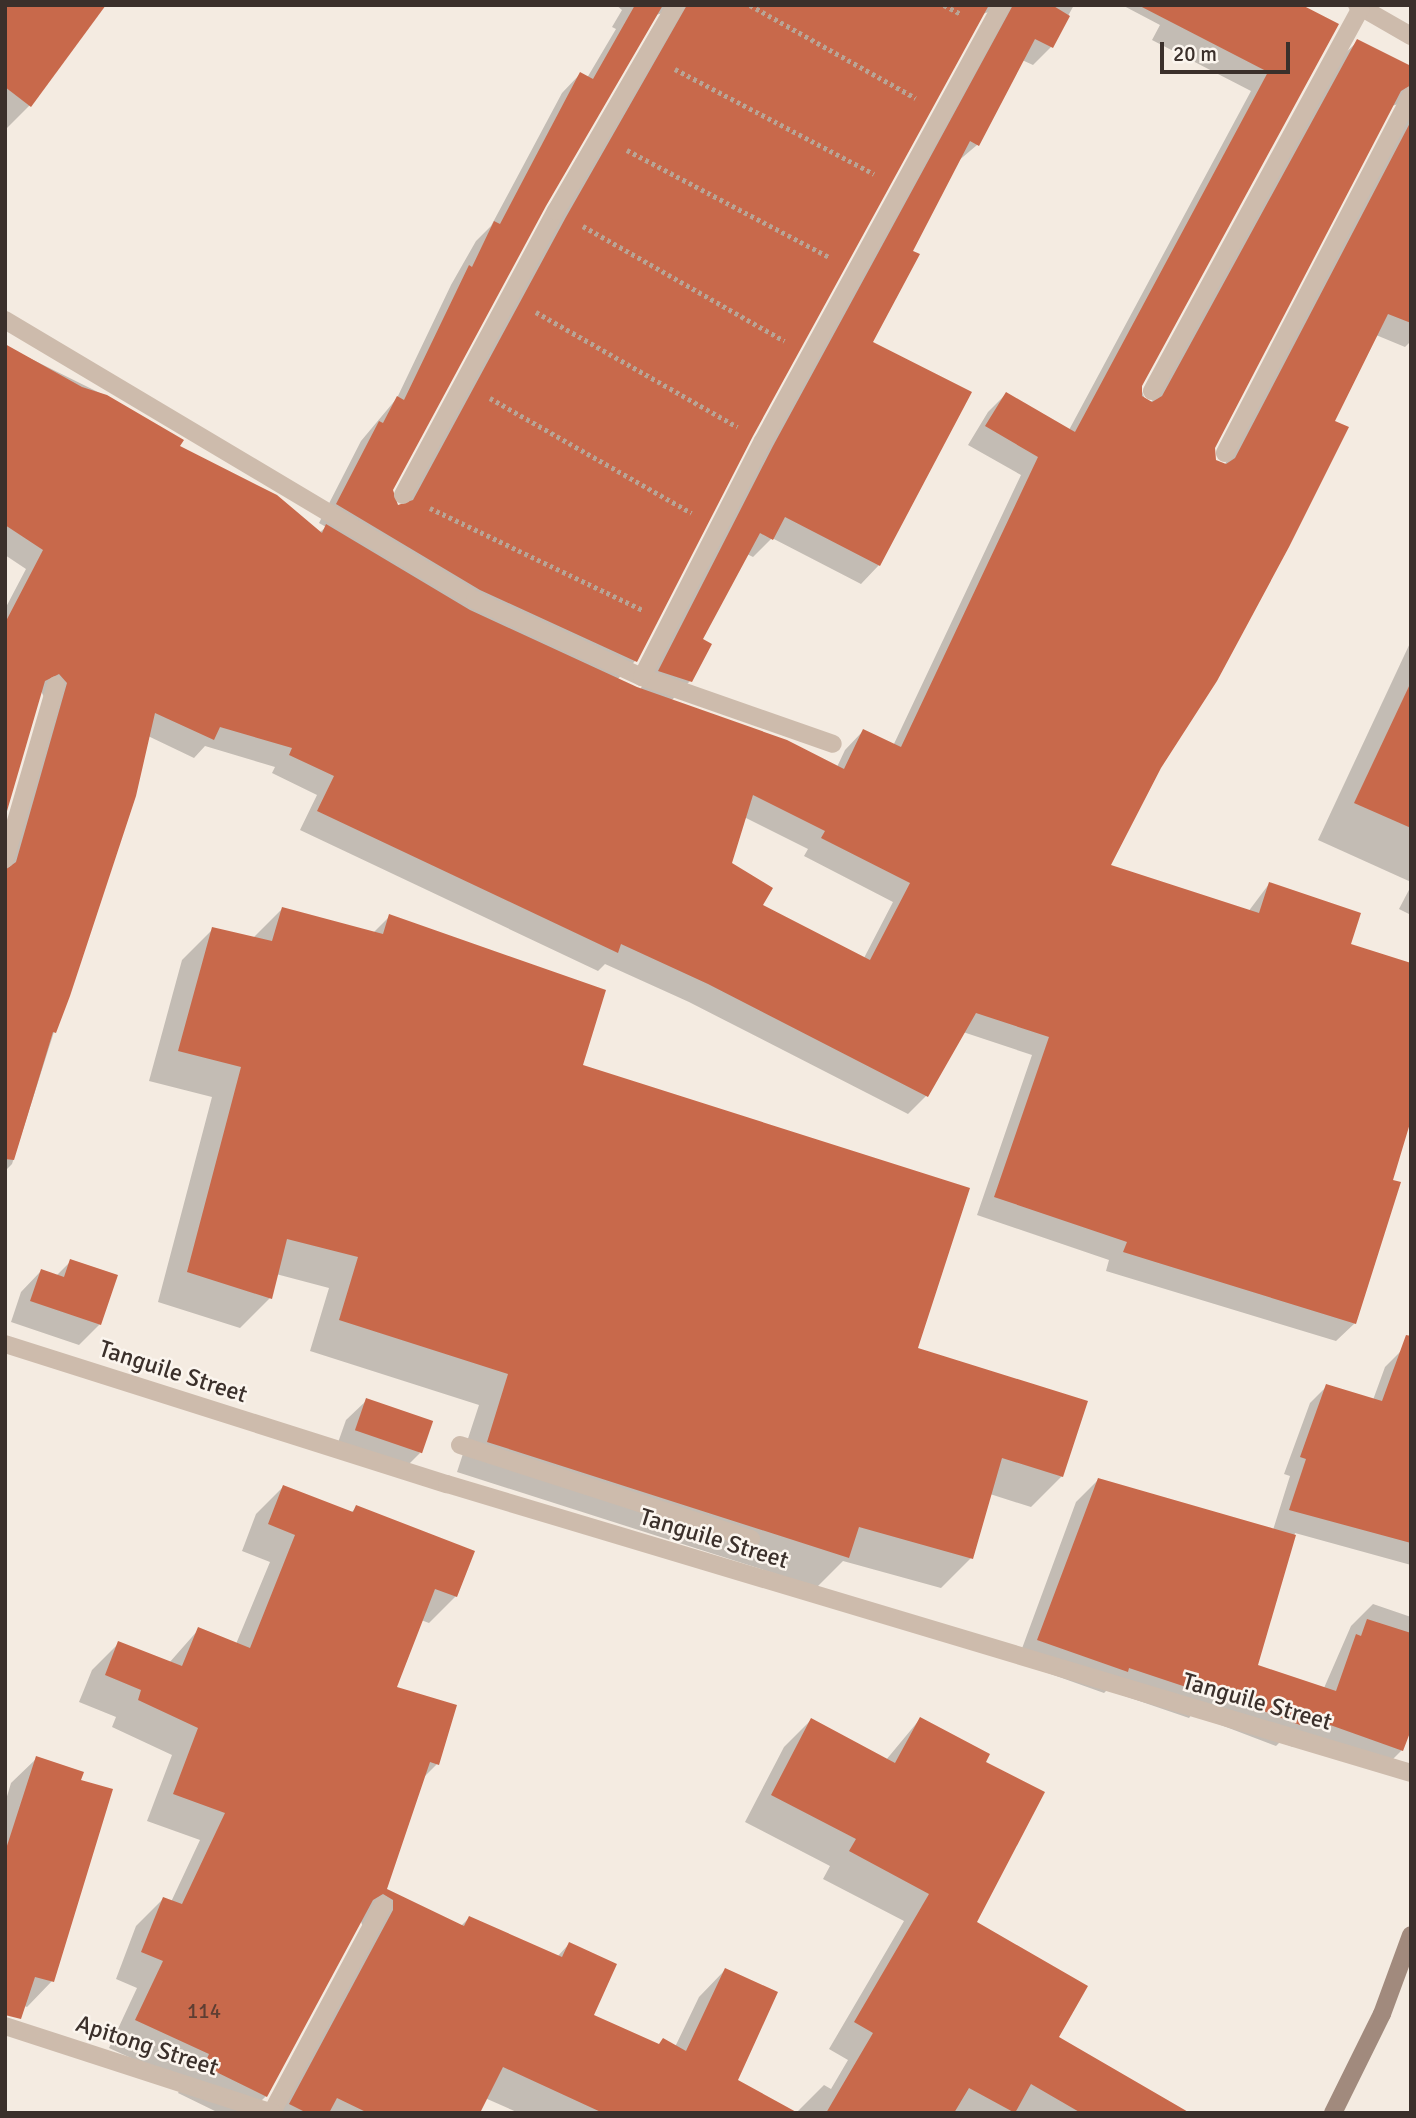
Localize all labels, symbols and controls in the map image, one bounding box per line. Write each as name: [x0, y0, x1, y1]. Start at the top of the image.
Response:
scale bar: [1164, 28, 1294, 72]
text: 20 m: [1173, 41, 1217, 67]
street label: Tanguile Street: [95, 1334, 251, 1410]
street label: Tanguile Street: [636, 1503, 792, 1575]
street label: Tanguile Street: [1179, 1667, 1335, 1737]
house number: 114: [187, 1998, 221, 2024]
street label: Apitong Street: [72, 2009, 222, 2083]

